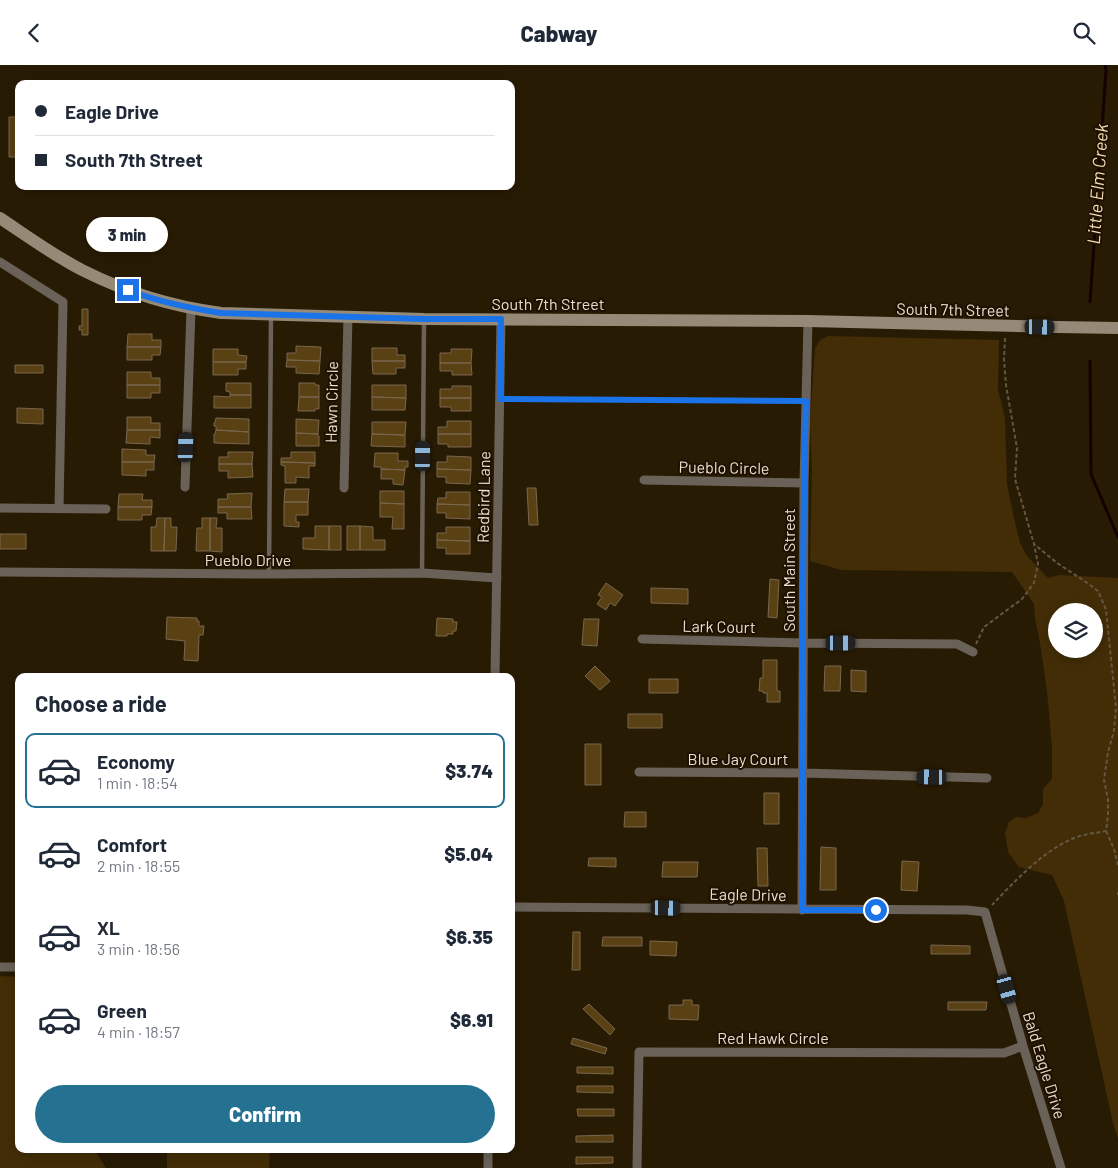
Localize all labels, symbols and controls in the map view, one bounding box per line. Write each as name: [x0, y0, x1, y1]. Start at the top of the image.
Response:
icon: back: [20, 19, 48, 47]
icon: search: [1070, 19, 1098, 47]
text: Cabway: [520, 20, 598, 46]
text: Eagle Drive: [65, 100, 159, 123]
water label: Little Elm Creek: [1082, 123, 1112, 245]
text: South 7th Street: [65, 148, 203, 171]
callout: 3 min: [87, 217, 169, 253]
text: 3 min: [108, 225, 146, 244]
route end: [117, 279, 139, 301]
street label: South 7th Street: [491, 294, 605, 313]
street label: South 7th Street: [896, 299, 1010, 319]
car: [1024, 319, 1055, 335]
street label: Hawn Circle: [321, 361, 341, 443]
car: [177, 432, 194, 462]
car: [415, 441, 430, 471]
street label: Redbird Lane: [473, 451, 493, 543]
street label: Pueblo Circle: [678, 457, 770, 477]
street label: South Main Street: [779, 508, 798, 632]
street label: Pueblo Drive: [205, 550, 291, 569]
map controls: [1048, 603, 1103, 658]
button: layers: [1048, 603, 1103, 658]
street label: Lark Court: [682, 616, 756, 636]
car: [826, 636, 856, 651]
text: Choose a ride: [35, 690, 167, 716]
icon: car: [37, 748, 82, 793]
street label: Blue Jay Court: [688, 749, 788, 768]
text: Economy: [97, 750, 175, 773]
text: $3.74: [445, 759, 493, 782]
car: [916, 769, 947, 785]
text: 1 min · 18:54: [97, 773, 178, 792]
icon: car: [37, 831, 82, 876]
text: Comfort: [97, 833, 167, 856]
text: $5.04: [444, 842, 493, 865]
text: 2 min · 18:55: [97, 856, 180, 875]
street label: Eagle Drive: [709, 884, 787, 904]
route start: [865, 899, 887, 921]
car: [650, 900, 681, 916]
icon: car: [37, 914, 82, 959]
text: XL: [97, 916, 120, 939]
text: $6.35: [446, 925, 493, 948]
text: 3 min · 18:56: [97, 939, 180, 958]
car: [995, 973, 1018, 1005]
icon: car: [37, 997, 82, 1042]
text: Green: [97, 999, 147, 1022]
text: $6.91: [450, 1008, 493, 1031]
street label: Bald Eagle Drive: [1020, 1009, 1070, 1121]
text: 4 min · 18:57: [97, 1022, 180, 1041]
street label: Red Hawk Circle: [717, 1028, 829, 1047]
button: Confirm: [35, 1085, 495, 1143]

